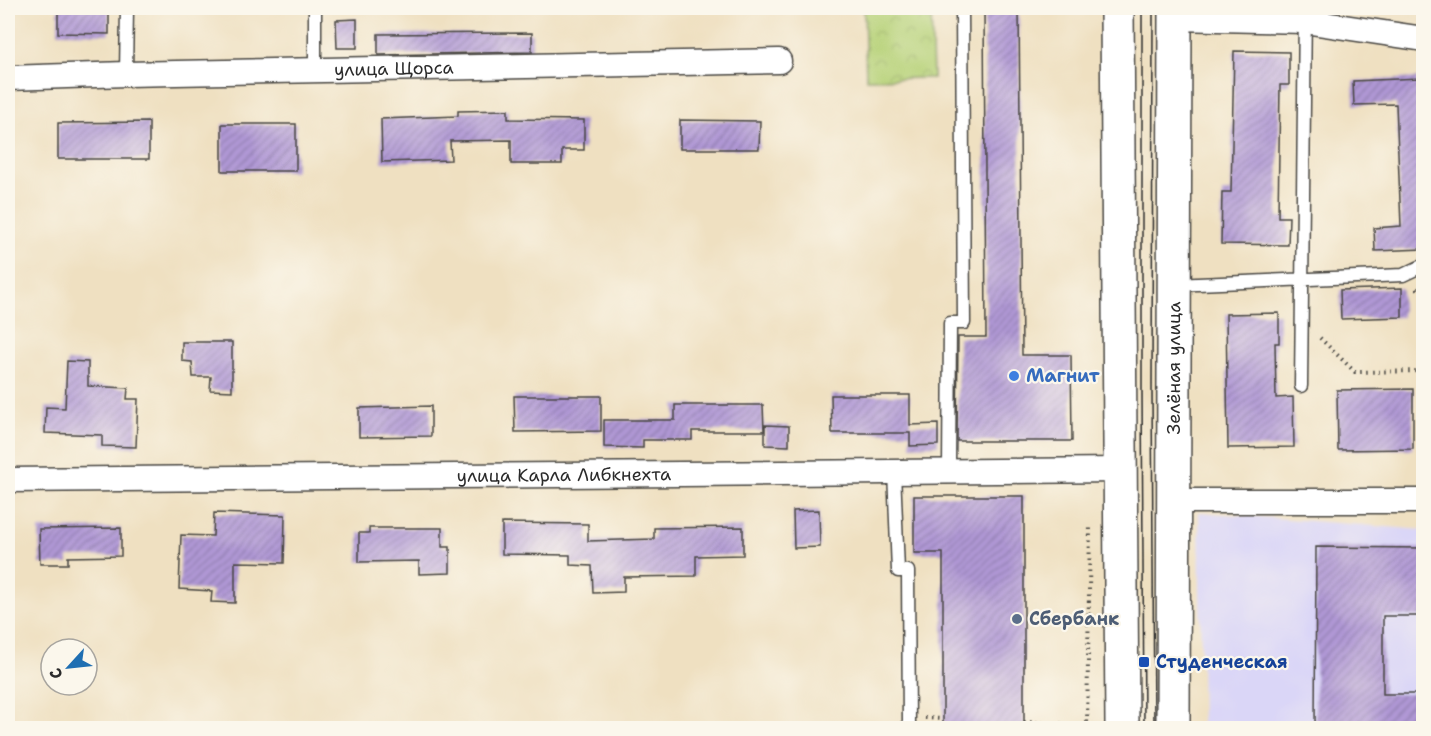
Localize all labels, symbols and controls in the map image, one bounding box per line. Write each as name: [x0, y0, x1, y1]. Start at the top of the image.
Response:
street label: улица Щорса: [334, 55, 454, 82]
street label: Зелёная улица: [1162, 301, 1186, 435]
place label: Магнит: [1026, 364, 1100, 388]
marker: Магнит: [1007, 369, 1021, 383]
street label: улица Карла Либкнехта: [457, 462, 671, 488]
place label: Сбербанк: [1029, 607, 1119, 631]
marker: Сбербанк: [1010, 612, 1024, 626]
north arrow: [39, 637, 99, 697]
place label: Студенческая: [1156, 650, 1288, 674]
marker: Студенческая: [1137, 655, 1151, 669]
text: С: [44, 664, 68, 683]

